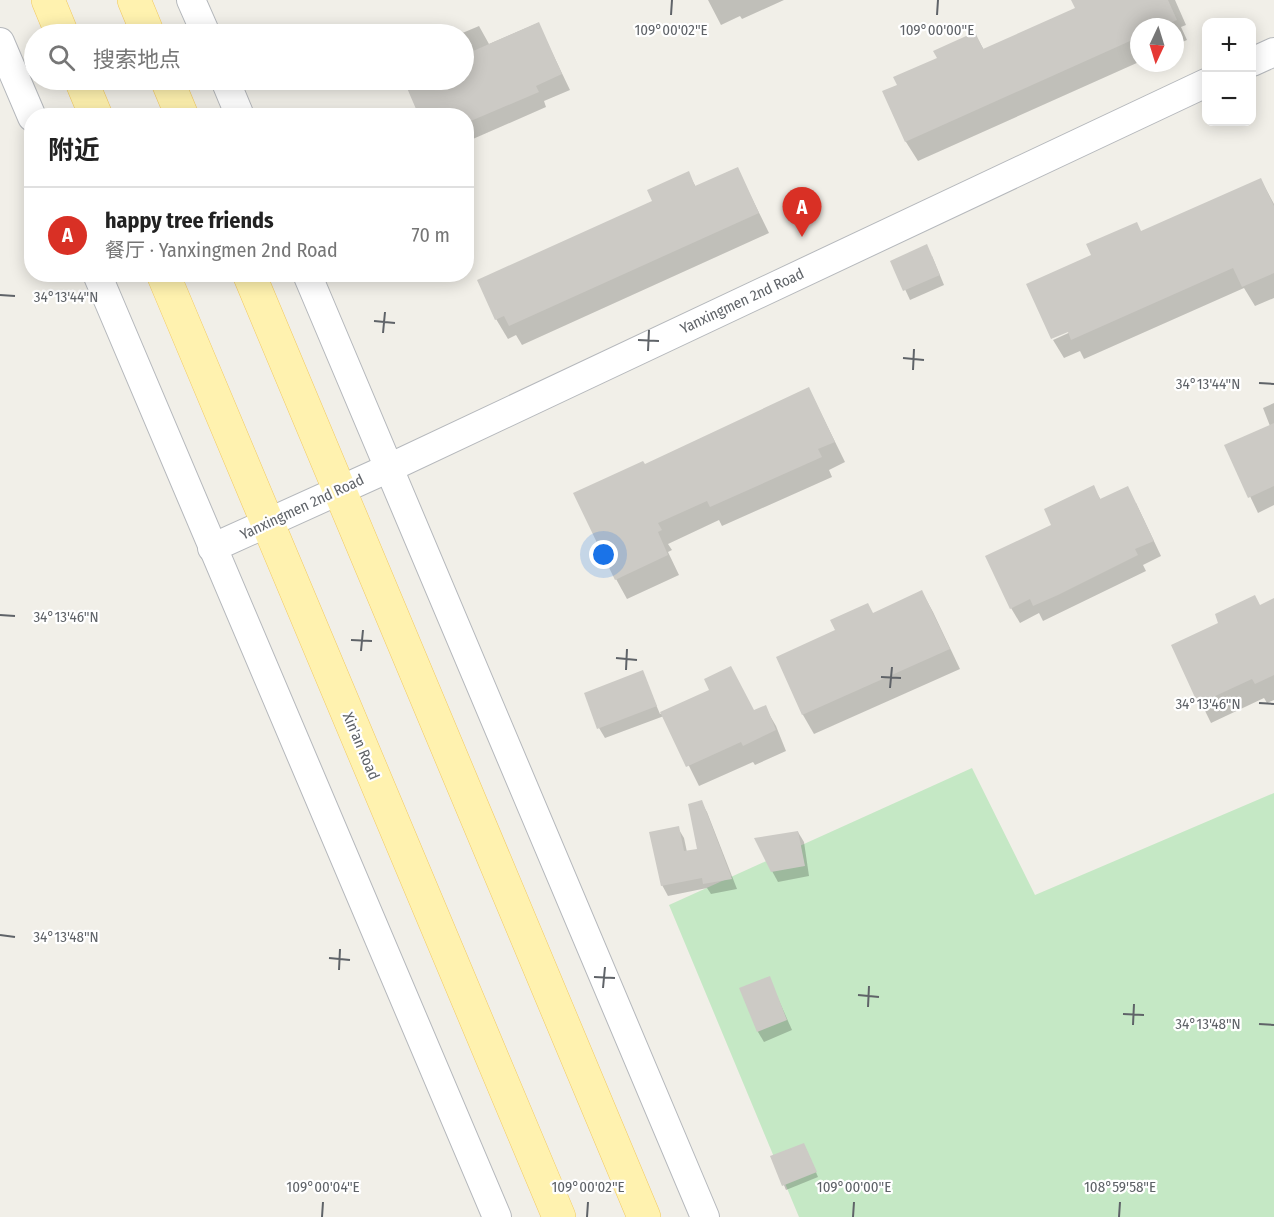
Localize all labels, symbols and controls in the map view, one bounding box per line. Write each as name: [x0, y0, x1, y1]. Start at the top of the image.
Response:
north arrow: [1130, 18, 1184, 72]
map controls: [1202, 18, 1256, 126]
button: +: [1202, 18, 1256, 72]
text: 109°00'02"E: [634, 21, 708, 39]
text: 109°00'00"E: [900, 21, 974, 39]
search box: [24, 24, 474, 90]
icon: search: [45, 41, 78, 74]
text: 搜索地点: [93, 46, 181, 73]
button: −: [1202, 72, 1256, 126]
text: 附近: [48, 135, 100, 166]
pin: A: [782, 188, 822, 237]
text: happy tree friends: [105, 207, 274, 234]
text: A: [62, 223, 73, 247]
text: 70 m: [412, 223, 450, 247]
text: 餐厅 · Yanxingmen 2nd Road: [105, 238, 338, 262]
street label: Yanxingmen 2nd Road: [677, 264, 807, 338]
text: 34°13'44"N: [34, 288, 98, 306]
text: 34°13'44"N: [1176, 375, 1240, 393]
street label: Yanxingmen 2nd Road: [237, 470, 367, 544]
your location: [589, 540, 618, 569]
text: 34°13'46"N: [33, 608, 99, 626]
text: 34°13'46"N: [1175, 695, 1241, 713]
street label: Xin'an Road: [339, 710, 383, 782]
text: 34°13'48"N: [33, 928, 99, 946]
text: 34°13'48"N: [1175, 1015, 1241, 1033]
text: 109°00'04"E: [286, 1178, 360, 1196]
text: 109°00'02"E: [551, 1178, 625, 1196]
text: 109°00'00"E: [817, 1178, 891, 1196]
text: 108°59'58"E: [1084, 1178, 1156, 1196]

